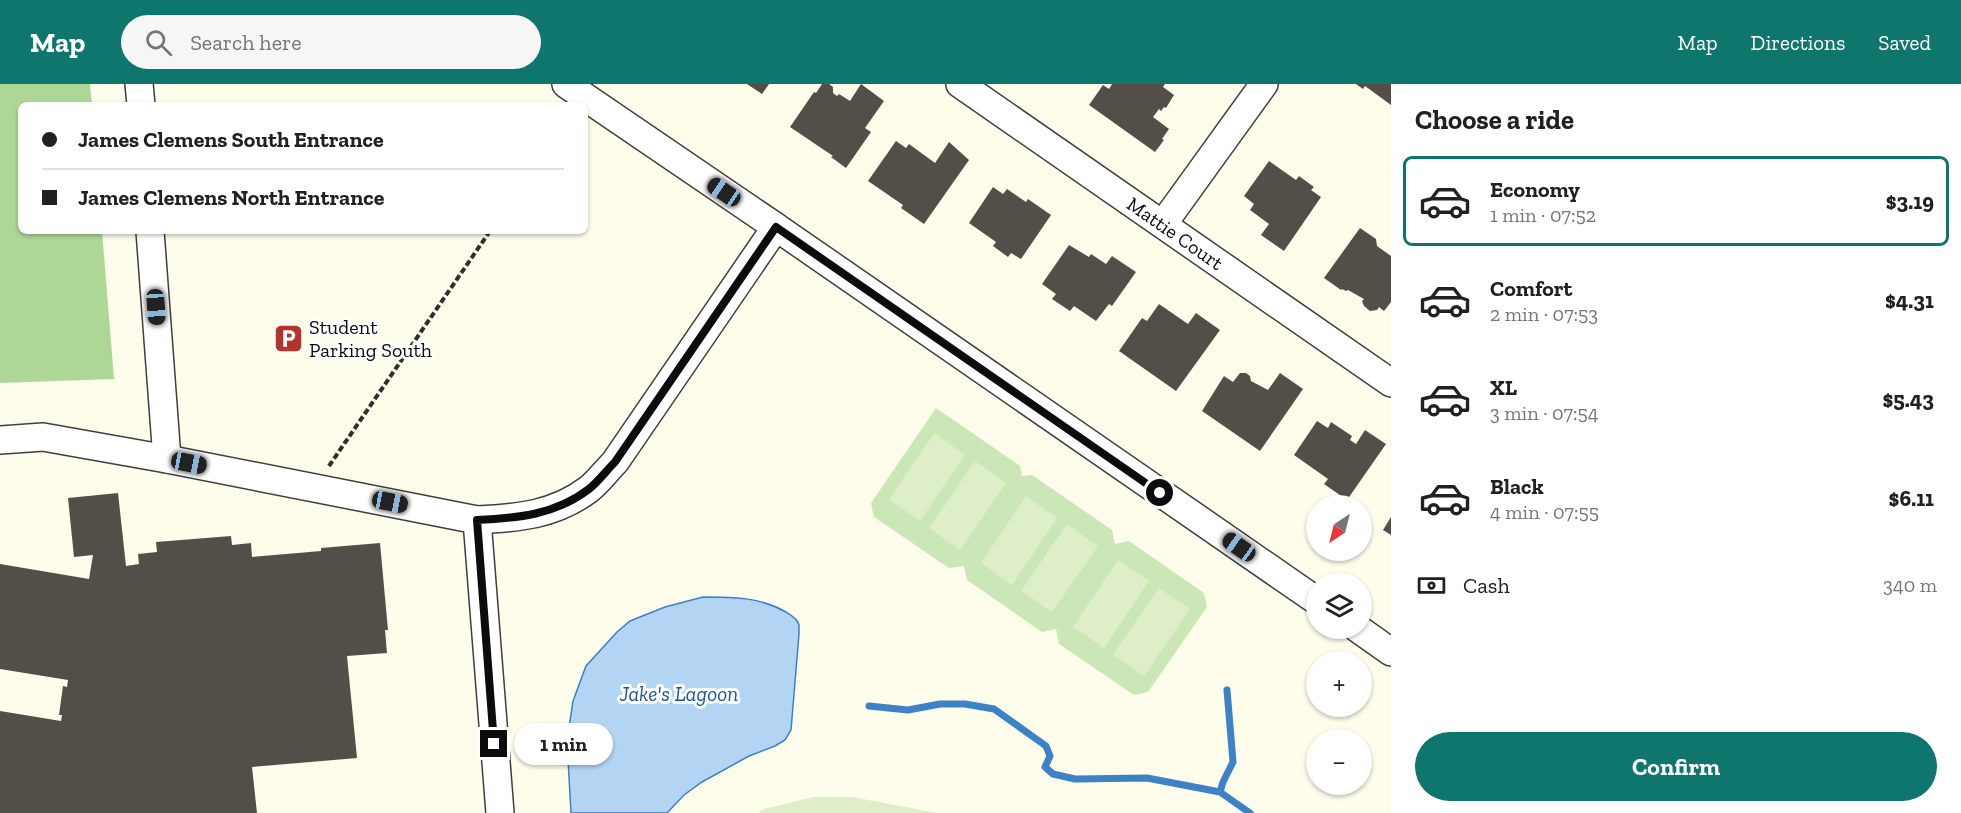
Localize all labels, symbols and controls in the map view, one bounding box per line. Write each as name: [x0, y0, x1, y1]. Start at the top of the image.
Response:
search box: [121, 15, 541, 69]
text: Map: [30, 26, 85, 59]
icon: search: [142, 26, 175, 59]
text: Search here: [190, 29, 302, 56]
text: Map: [1678, 30, 1718, 55]
text: Directions: [1751, 30, 1845, 55]
text: Saved: [1878, 30, 1931, 55]
text: Choose a ride: [1415, 104, 1574, 136]
text: James Clemens South Entrance: [78, 126, 384, 153]
car: [704, 174, 744, 210]
icon: car: [1418, 174, 1472, 228]
text: Economy: [1490, 176, 1580, 203]
text: James Clemens North Entrance: [78, 184, 384, 211]
text: $3.19: [1886, 188, 1934, 215]
street label: Mattie Court: [1123, 192, 1229, 275]
text: 1 min · 07:52: [1490, 203, 1596, 227]
icon: car: [1418, 273, 1472, 327]
text: Comfort: [1490, 275, 1572, 302]
text: $4.31: [1885, 287, 1934, 314]
car: [146, 288, 166, 326]
text: 2 min · 07:53: [1490, 302, 1598, 326]
place label: Student Parking South: [309, 315, 433, 362]
parking icon: Student Parking South: [272, 322, 304, 354]
icon: car: [1418, 372, 1472, 426]
text: XL: [1490, 374, 1517, 401]
text: $5.43: [1882, 386, 1934, 413]
text: 3 min · 07:54: [1490, 401, 1599, 425]
car: [170, 451, 208, 475]
icon: car: [1418, 471, 1472, 525]
text: Black: [1490, 473, 1544, 500]
route start: [1146, 479, 1173, 506]
text: $6.11: [1889, 485, 1934, 512]
car: [371, 490, 409, 514]
north arrow: [1306, 495, 1372, 561]
map controls: [1306, 495, 1372, 795]
text: 4 min · 07:55: [1490, 500, 1599, 524]
car: [1219, 529, 1259, 565]
icon: cash: [1415, 569, 1448, 602]
text: Cash: [1463, 572, 1510, 599]
button: layers: [1306, 573, 1372, 639]
text: 340 m: [1883, 573, 1937, 597]
button: +: [1306, 651, 1372, 717]
water label: Jake's Lagoon: [619, 681, 738, 706]
callout: 1 min: [515, 723, 614, 765]
button: −: [1306, 729, 1372, 795]
route end: [480, 730, 507, 757]
text: 1 min: [540, 732, 587, 756]
button: Confirm: [1415, 732, 1937, 801]

